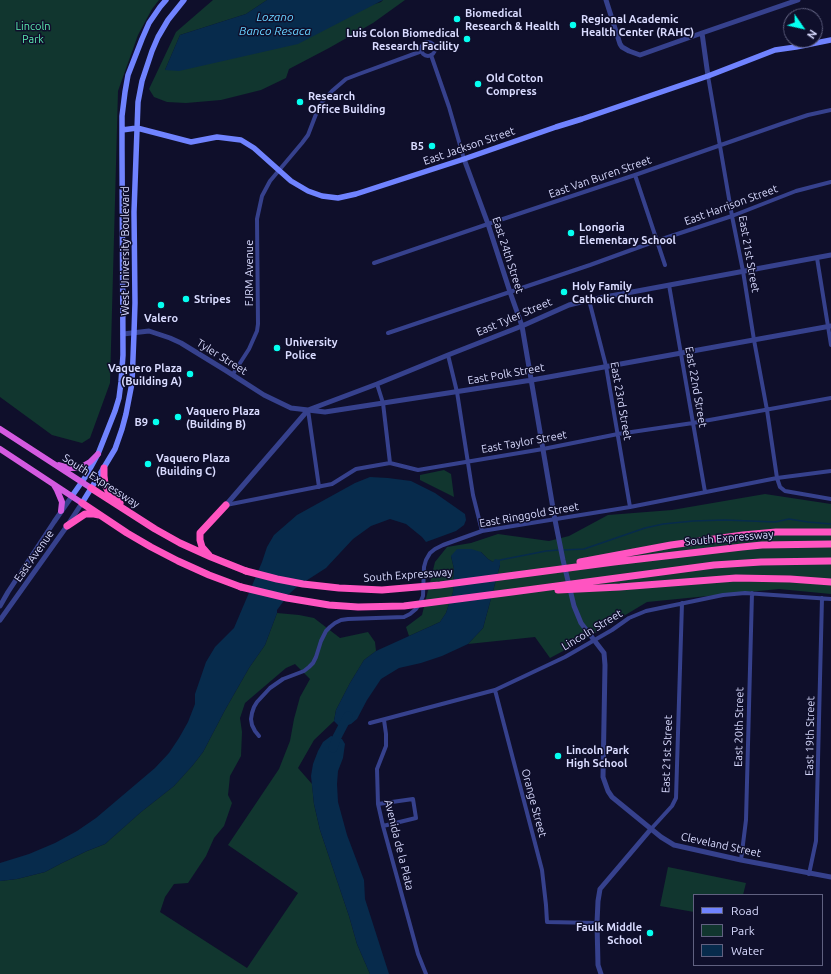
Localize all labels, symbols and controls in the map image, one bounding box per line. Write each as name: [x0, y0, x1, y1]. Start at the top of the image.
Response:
place label: Biomedical Research & Health: [465, 6, 560, 32]
north arrow: [783, 8, 823, 48]
water label: Lozano Banco Resaca: [239, 10, 311, 38]
place label: Regional Academic Health Center (RAHC): [581, 12, 694, 38]
marker: Biomedical Research & Health: [452, 14, 462, 24]
park label: Lincoln Park: [15, 19, 51, 45]
marker: Regional Academic Health Center (RAHC): [568, 20, 578, 30]
place label: Luis Colon Biomedical Research Facility: [346, 26, 459, 52]
text: N: [805, 27, 819, 41]
marker: Luis Colon Biomedical Research Facility: [462, 34, 472, 44]
place label: Old Cotton Compress: [486, 71, 543, 97]
marker: Old Cotton Compress: [473, 79, 483, 89]
place label: Research Office Building: [308, 89, 386, 115]
marker: Research Office Building: [295, 97, 305, 107]
street label: East Jackson Street: [422, 124, 516, 168]
place label: B5: [411, 139, 424, 153]
marker: B5: [427, 141, 437, 151]
street label: East Van Buren Street: [547, 153, 653, 201]
street label: East Harrison Street: [682, 182, 780, 228]
street label: West University Boulevard: [118, 186, 132, 316]
street label: East 21st Street: [736, 214, 762, 294]
street label: East 24th Street: [489, 215, 527, 295]
place label: Longoria Elementary School: [579, 220, 676, 246]
marker: Longoria Elementary School: [566, 228, 576, 238]
street label: FJRM Avenue: [242, 240, 256, 306]
place label: Holy Family Catholic Church: [572, 279, 653, 305]
marker: Holy Family Catholic Church: [559, 287, 569, 297]
place label: Stripes: [194, 292, 231, 306]
marker: Stripes: [181, 294, 191, 304]
street label: East Tyler Street: [474, 295, 554, 339]
marker: Valero: [156, 300, 166, 310]
place label: Valero: [144, 311, 178, 325]
place label: University Police: [285, 335, 338, 361]
street label: Tyler Street: [194, 336, 250, 378]
marker: University Police: [272, 343, 282, 353]
street label: East 22nd Street: [682, 346, 710, 428]
place label: Vaquero Plaza (Building A): [108, 361, 182, 387]
street label: East Polk Street: [466, 361, 546, 387]
street label: East 23rd Street: [608, 361, 634, 441]
marker: Vaquero Plaza (Building A): [185, 369, 195, 379]
place label: Vaquero Plaza (Building B): [186, 404, 260, 430]
marker: Vaquero Plaza (Building B): [173, 412, 183, 422]
place label: B9: [135, 415, 148, 429]
marker: B9: [151, 417, 161, 427]
street label: East Taylor Street: [480, 428, 568, 456]
street label: South Expressway: [60, 451, 142, 511]
place label: Vaquero Plaza (Building C): [156, 451, 230, 477]
marker: Vaquero Plaza (Building C): [143, 459, 153, 469]
street label: East Ringgold Street: [478, 500, 580, 530]
street label: East Avenue: [11, 527, 57, 585]
street label: South Expressway: [684, 528, 774, 548]
street label: South Expressway: [363, 565, 453, 585]
street label: Lincoln Street: [559, 607, 625, 653]
street label: East 20th Street: [732, 687, 746, 767]
street label: East 19th Street: [803, 696, 817, 776]
street label: East 21st Street: [659, 715, 675, 793]
place label: Lincoln Park High School: [566, 743, 629, 769]
marker: Lincoln Park High School: [553, 751, 563, 761]
street label: Orange Street: [519, 767, 549, 839]
street label: Avenida de la Plata: [381, 798, 417, 892]
street label: Cleveland Street: [680, 830, 762, 860]
legend: [693, 894, 823, 966]
text: Road: [731, 904, 759, 917]
place label: Faulk Middle School: [576, 920, 642, 946]
text: Park: [731, 924, 755, 937]
marker: Faulk Middle School: [645, 928, 655, 938]
text: Water: [731, 944, 764, 957]

